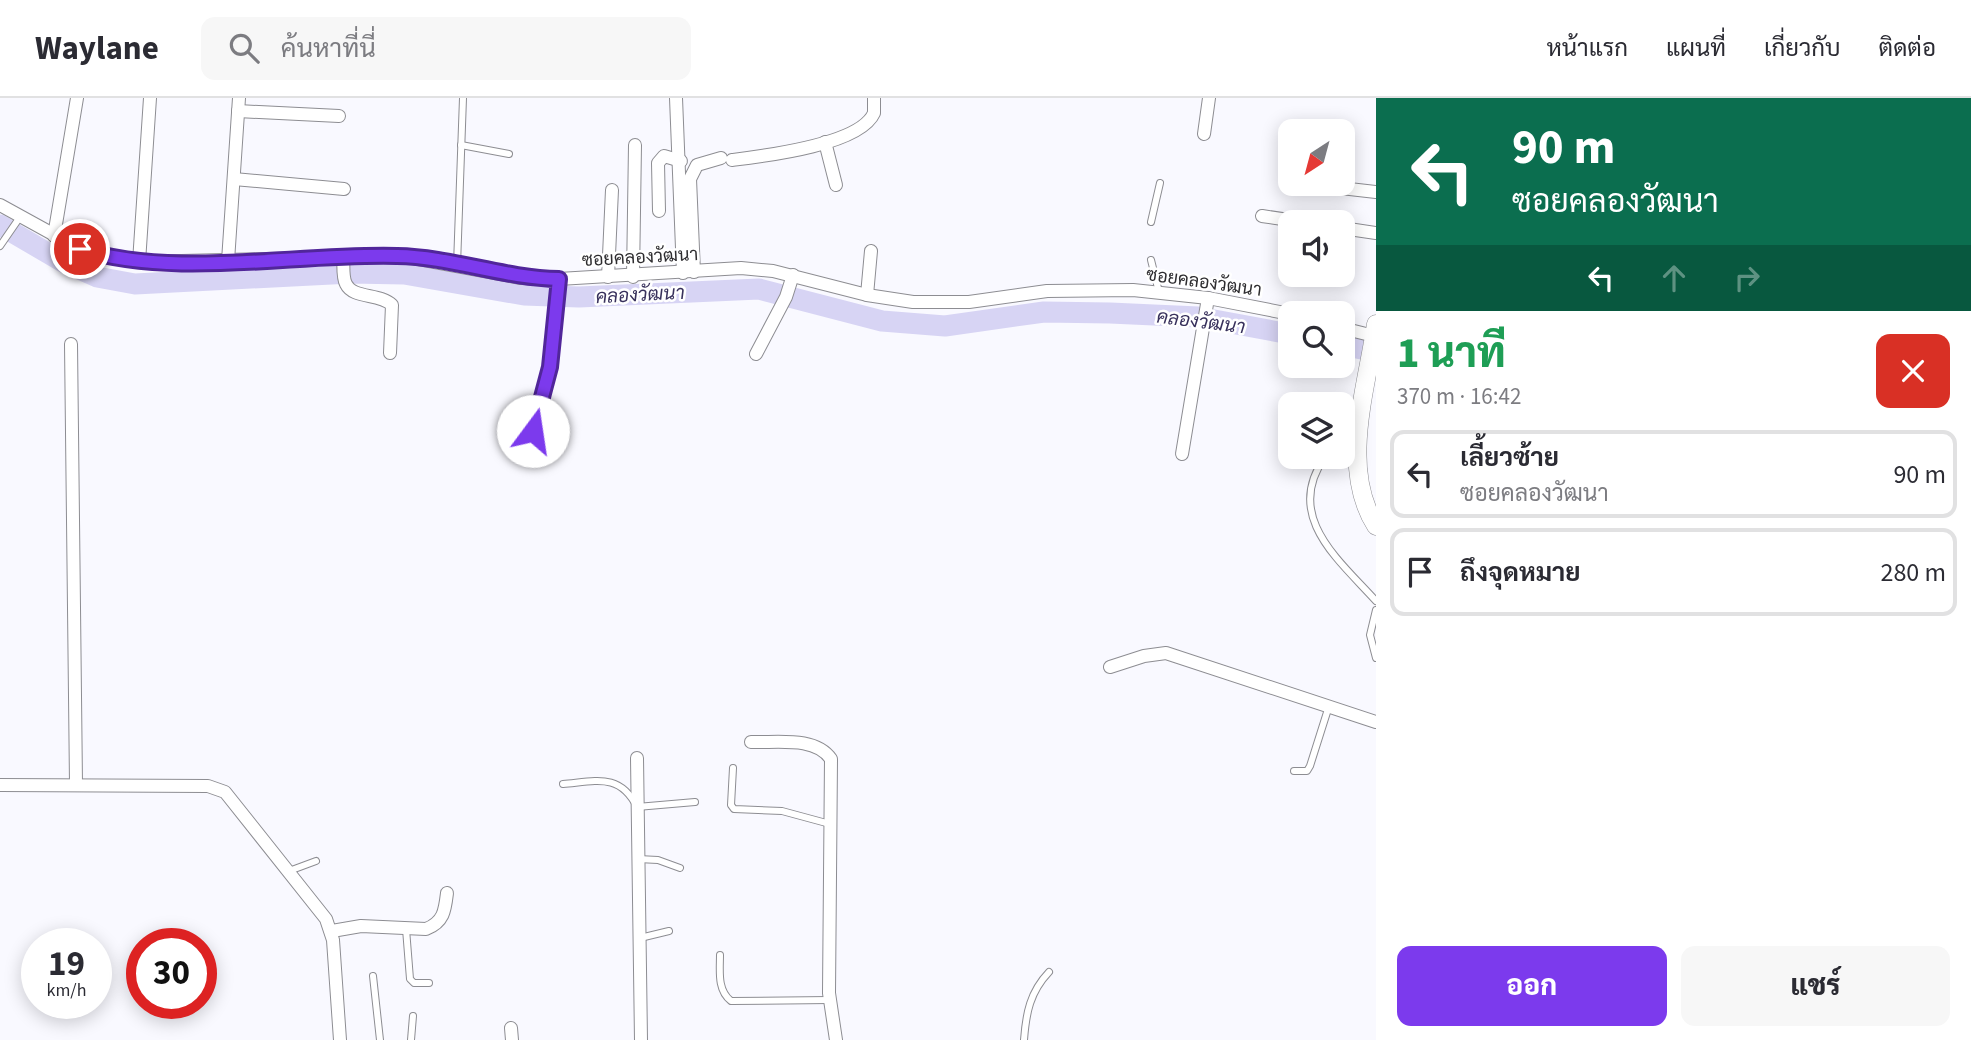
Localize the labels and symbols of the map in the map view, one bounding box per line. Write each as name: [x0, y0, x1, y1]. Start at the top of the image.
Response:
north arrow: [1278, 119, 1354, 196]
pin: [50, 219, 110, 279]
street label: ซอยคลองวัฒนา: [581, 242, 699, 273]
street label: ซอยคลองวัฒนา: [1145, 262, 1263, 303]
water label: คลองวัฒนา: [595, 280, 685, 311]
water label: คลองวัฒนา: [1155, 304, 1247, 341]
position arrow: [496, 394, 570, 468]
speed limit sign: 30: [126, 928, 217, 1019]

